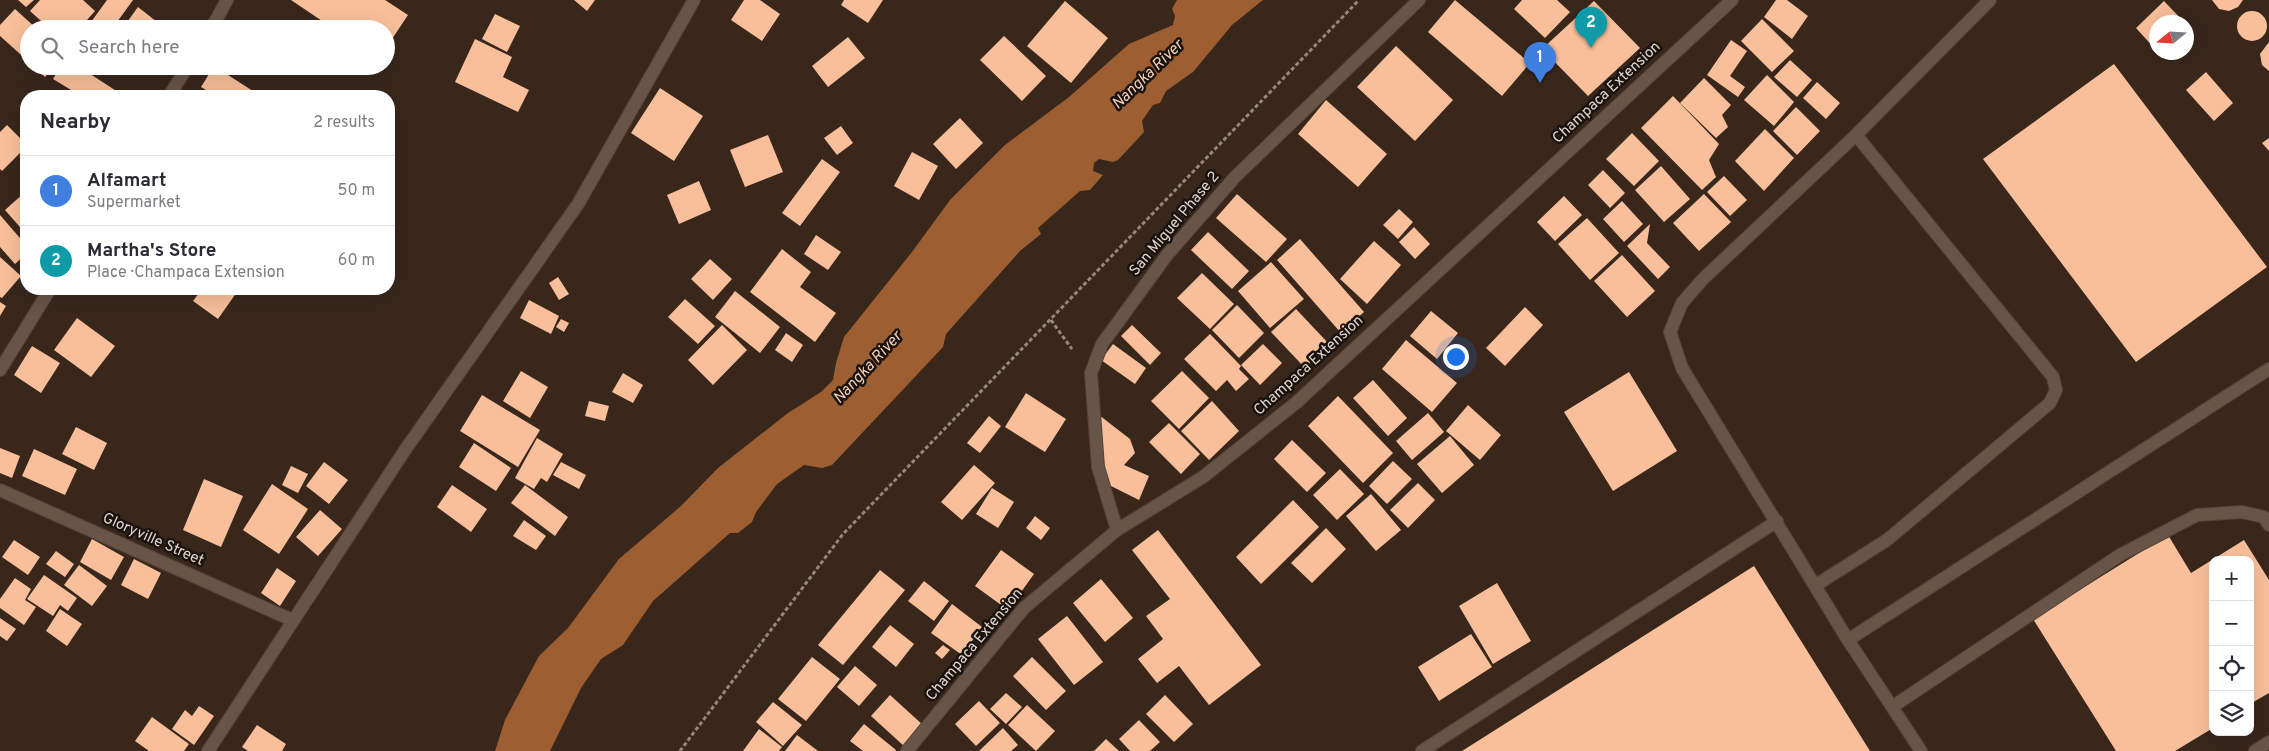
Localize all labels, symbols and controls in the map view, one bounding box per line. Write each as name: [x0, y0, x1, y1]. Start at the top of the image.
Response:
pin: 2: [1575, 7, 1607, 48]
north arrow: [2149, 15, 2194, 60]
search box: [20, 20, 395, 75]
icon: search: [38, 34, 66, 62]
water label: Nangka River: [1108, 35, 1189, 114]
text: Search here: [78, 36, 180, 60]
street label: Champaca Extension: [1549, 38, 1665, 148]
pin: 1: [1524, 42, 1556, 83]
text: Nearby: [40, 109, 111, 136]
text: 2 results: [313, 113, 375, 133]
street label: San Miguel Phase 2: [1126, 168, 1224, 280]
text: Alfamart: [87, 169, 167, 193]
text: 1: [53, 181, 59, 201]
text: 50 m: [338, 181, 375, 201]
text: Supermarket: [87, 193, 181, 213]
text: Martha's Store: [87, 239, 216, 263]
text: 2: [51, 251, 61, 271]
text: 60 m: [338, 251, 375, 271]
text: Place · Champaca Extension: [87, 263, 285, 283]
street label: Champaca Extension: [1250, 312, 1368, 420]
water label: Nangka River: [829, 326, 908, 408]
your location: [1443, 344, 1469, 370]
street label: Gloryville Street: [99, 509, 207, 571]
map controls: [2209, 556, 2254, 736]
button: +: [2209, 556, 2254, 601]
street label: Champaca Extension: [922, 585, 1028, 705]
button: −: [2209, 601, 2254, 646]
button: locate: [2209, 646, 2254, 691]
button: layers: [2209, 691, 2254, 736]

